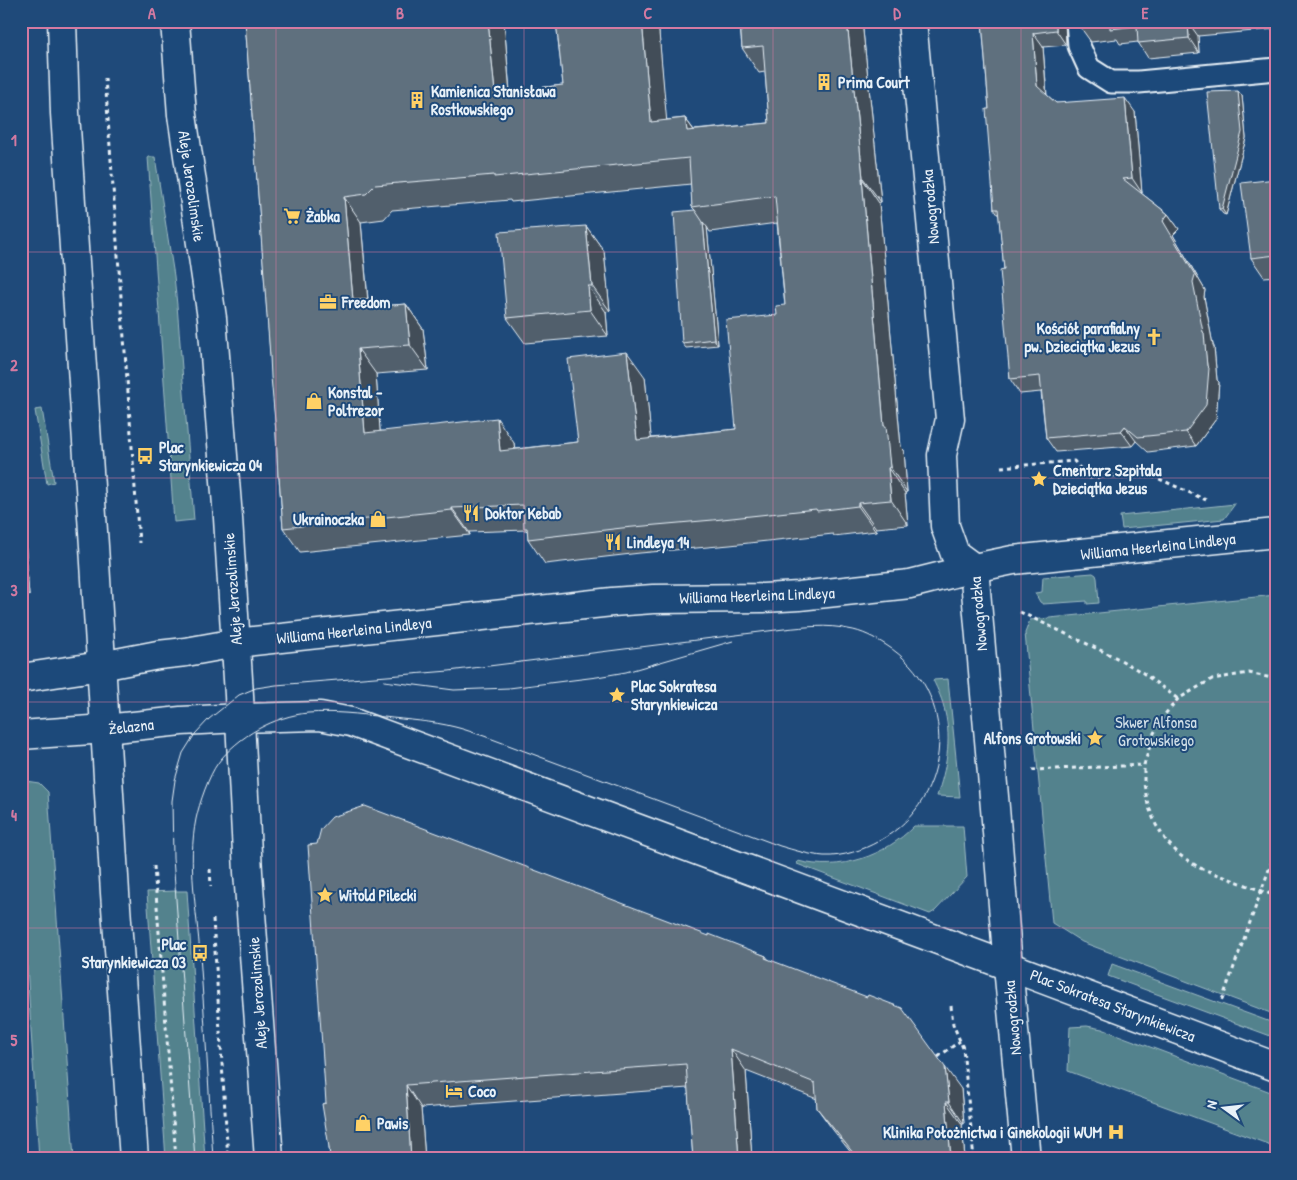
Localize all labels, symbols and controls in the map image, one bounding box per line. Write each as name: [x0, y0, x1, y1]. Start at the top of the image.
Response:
text: A: [148, 2, 156, 24]
text: B: [396, 2, 404, 24]
text: C: [644, 2, 653, 24]
text: D: [893, 2, 901, 24]
text: E: [1141, 2, 1149, 24]
place label: Prima Court: [838, 71, 910, 93]
building icon: Prima Court: [814, 72, 834, 92]
place label: Kamienica Stanisława Rostkowskiego: [431, 80, 556, 121]
building icon: Kamienica Stanisława Rostkowskiego: [407, 90, 427, 110]
text: 1: [11, 129, 17, 151]
street label: Aleje Jerozolimskie: [173, 129, 211, 244]
street label: Nowogrodzka: [916, 169, 944, 245]
place label: Żabka: [306, 205, 341, 227]
supermarket icon: Żabka: [282, 206, 302, 226]
place label: Freedom: [341, 291, 391, 313]
office icon: Freedom: [318, 292, 338, 312]
place label: Kościół parafialny pw. Dzieciątka Jezus: [1024, 317, 1141, 358]
church icon: Kościół parafialny pw. Dzieciątka Jezus: [1144, 327, 1164, 347]
text: 2: [10, 354, 18, 376]
place label: Konstal - Poltrezor: [328, 381, 385, 421]
shop icon: Konstal - Poltrezor: [304, 391, 324, 411]
place label: Plac Starynkiewicza 04: [159, 436, 262, 477]
bus stop icon: Plac Starynkiewicza 04: [135, 446, 155, 466]
place label: Cmentarz Szpitala Dzieciątka Jezus: [1053, 459, 1162, 499]
place icon: Cmentarz Szpitala Dzieciątka Jezus: [1029, 469, 1049, 489]
place label: Doktor Kebab: [485, 502, 562, 524]
restaurant icon: Doktor Kebab: [461, 503, 481, 523]
place label: Ukrainoczka: [293, 508, 365, 530]
shop icon: Ukrainoczka: [368, 509, 388, 529]
street label: Williama Heerleina Lindleya: [1080, 527, 1236, 565]
place label: Lindleya 14: [627, 531, 689, 554]
street label: Aleje Jerozolimskie: [217, 532, 247, 646]
restaurant icon: Lindleya 14: [603, 532, 623, 552]
street label: Nowogrodzka: [964, 576, 992, 652]
text: 3: [10, 579, 18, 601]
street label: Williama Heerleina Lindleya: [679, 581, 835, 609]
street label: Williama Heerleina Lindleya: [276, 611, 432, 649]
place label: Plac Sokratesa Starynkiewicza: [631, 675, 718, 716]
place icon: Plac Sokratesa Starynkiewicza: [607, 685, 627, 705]
park label: Skwer Alfonsa Grotowskiego: [1115, 711, 1197, 751]
street label: Żelazna: [107, 713, 155, 739]
place label: Alfons Grotowski: [984, 727, 1081, 749]
place icon: Alfons Grotowski: [1085, 728, 1105, 748]
text: 4: [11, 804, 17, 826]
place label: Witold Pilecki: [339, 884, 417, 906]
place icon: Witold Pilecki: [315, 885, 335, 905]
place label: Plac Starynkiewicza 03: [82, 933, 187, 974]
street label: Aleje Jerozolimskie: [242, 936, 272, 1050]
bus stop icon: Plac Starynkiewicza 03: [190, 943, 210, 963]
street label: Plac Sokratesa Starynkiewicza: [1027, 963, 1199, 1047]
street label: Nowogrodzka: [998, 980, 1026, 1056]
text: 5: [11, 1029, 18, 1051]
place label: Coco: [468, 1080, 496, 1102]
hotel icon: Coco: [444, 1081, 464, 1101]
north arrow: [1200, 1082, 1250, 1132]
text: N: [1201, 1098, 1221, 1111]
place label: Pawis: [377, 1112, 409, 1134]
shop icon: Pawis: [353, 1113, 373, 1133]
place label: Klinika Położnictwa i Ginekologii WUM: [883, 1121, 1102, 1144]
hospital icon: Klinika Położnictwa i Ginekologii WUM: [1106, 1122, 1126, 1142]

